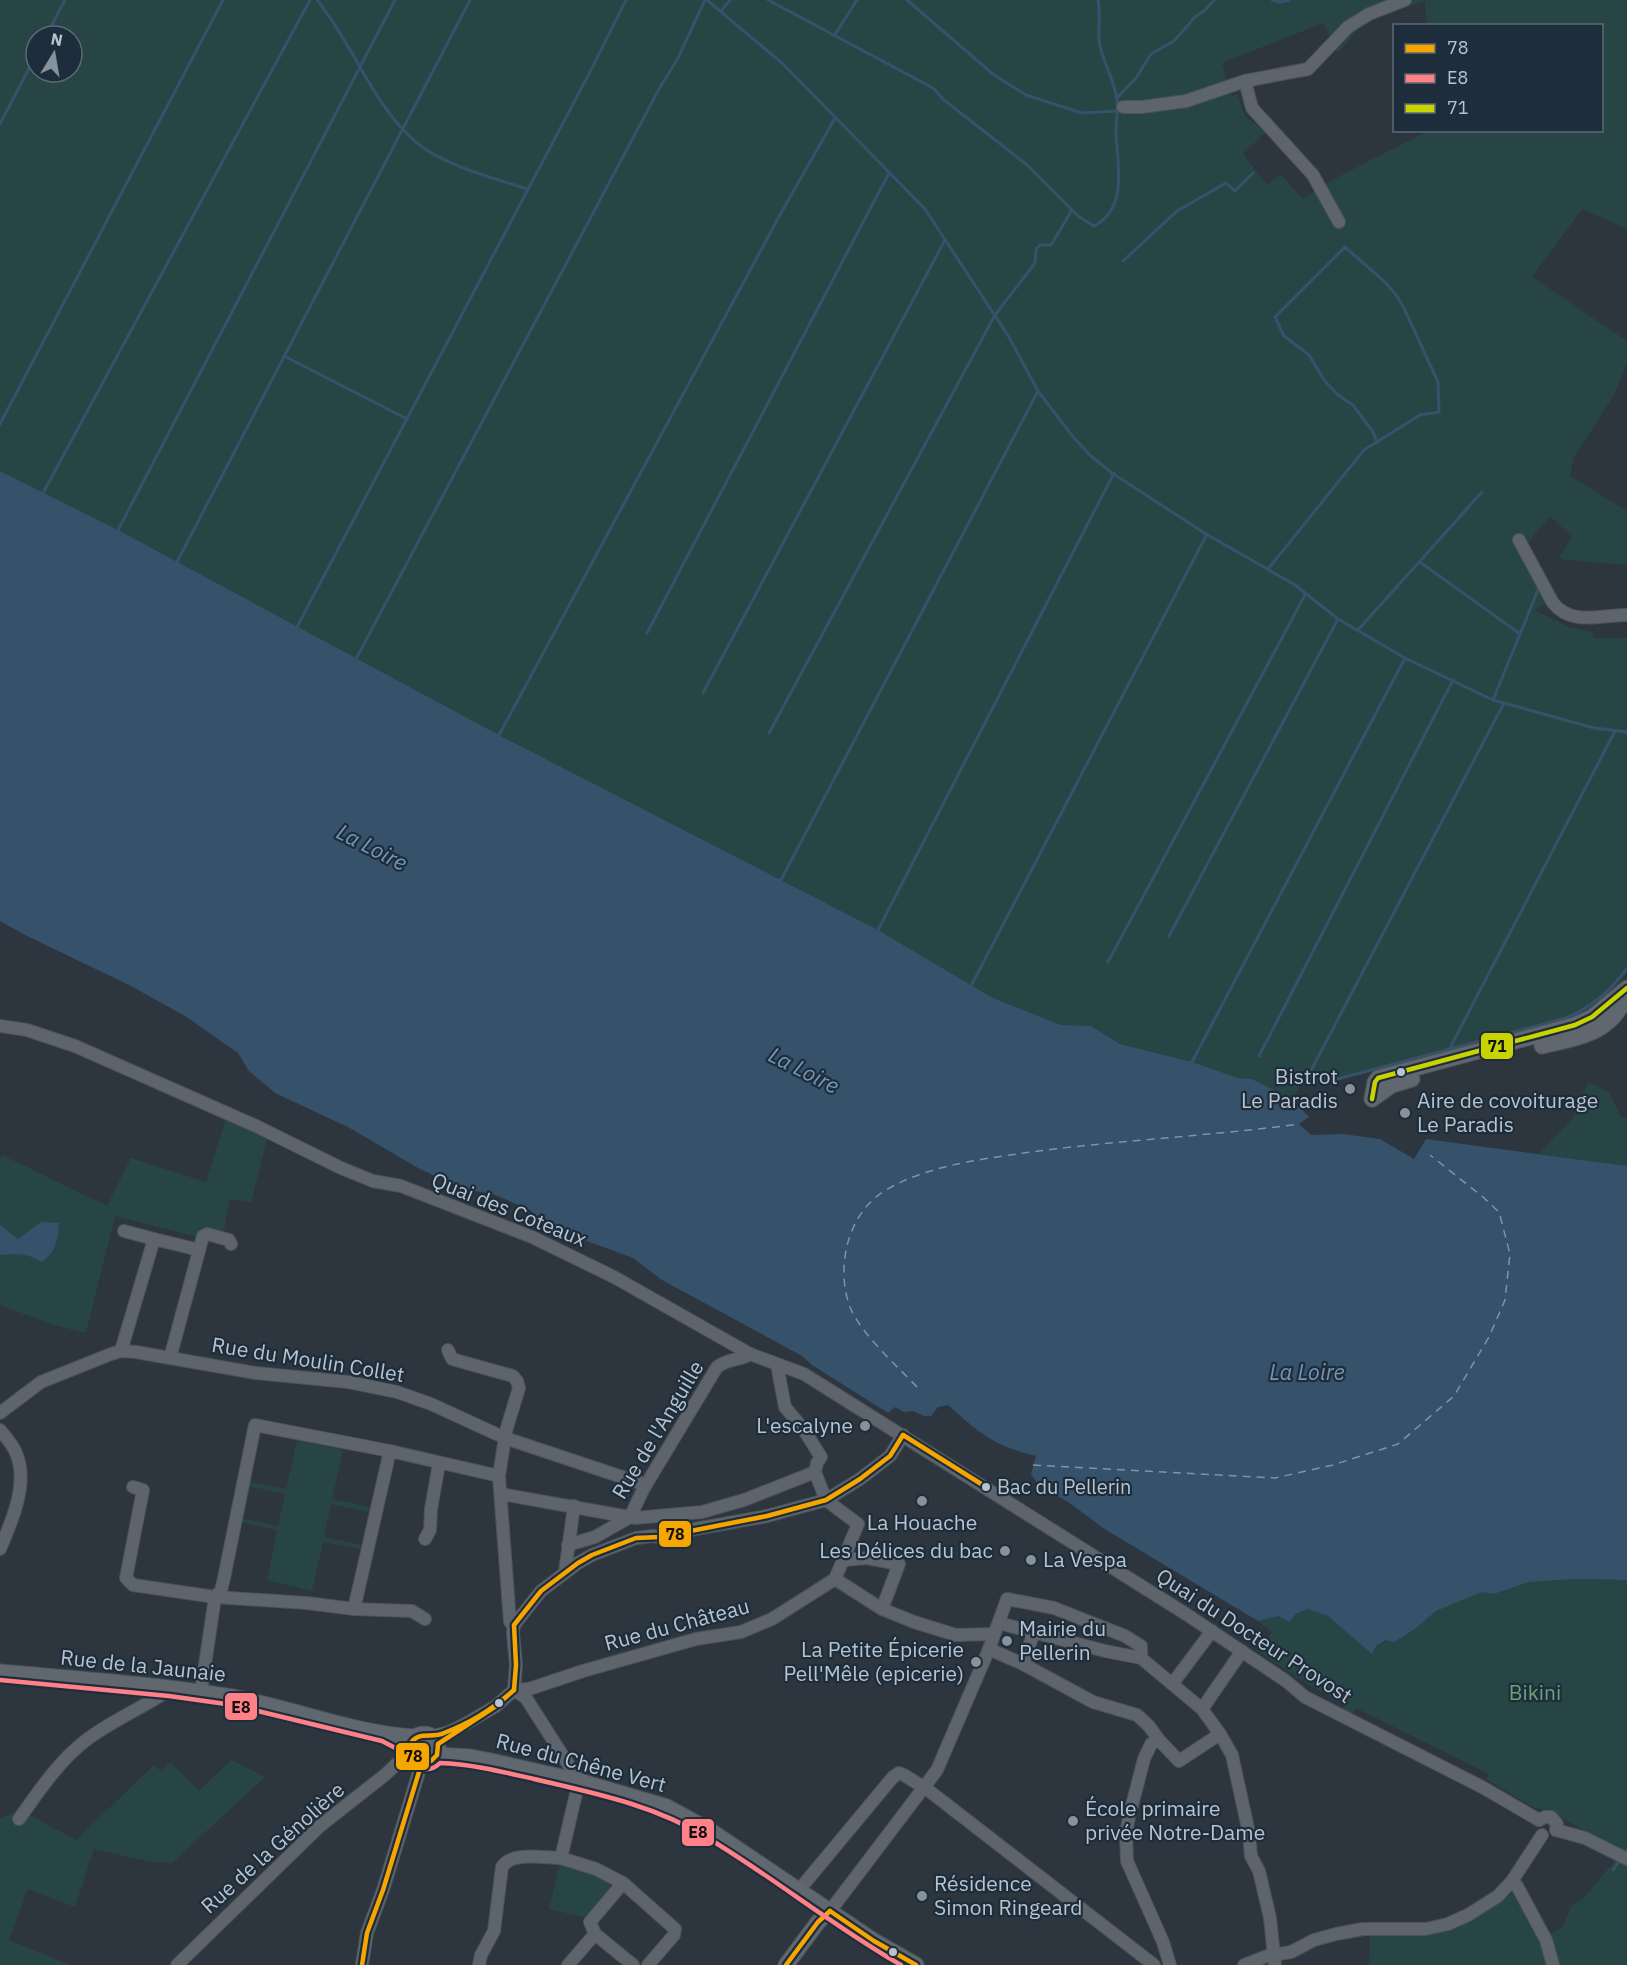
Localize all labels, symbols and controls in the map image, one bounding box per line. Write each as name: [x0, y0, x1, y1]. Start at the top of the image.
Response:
north arrow: [24, 24, 84, 84]
legend: [1393, 24, 1603, 132]
text: N: [49, 28, 64, 50]
text: 78: [1447, 36, 1469, 59]
text: E8: [1447, 66, 1468, 89]
text: 71: [1447, 96, 1469, 119]
water label: La Loire: [332, 816, 413, 877]
line badge: 71: [1480, 1032, 1514, 1060]
text: 71: [1487, 1036, 1507, 1056]
water label: La Loire: [764, 1039, 845, 1100]
place label: Bistrot Le Paradis: [1241, 1062, 1338, 1114]
unlabelled marker: [1395, 1066, 1407, 1078]
marker: Bistrot Le Paradis: [1343, 1082, 1357, 1096]
place label: Aire de covoiturage Le Paradis: [1417, 1086, 1598, 1138]
marker: Aire de covoiturage Le Paradis: [1398, 1106, 1412, 1120]
street label: Quai des Coteaux: [428, 1165, 591, 1253]
street label: Rue du Moulin Collet: [210, 1330, 406, 1388]
street label: Rue de l'Anguille: [605, 1355, 709, 1504]
water label: La Loire: [1269, 1357, 1345, 1386]
place label: L'escalyne: [756, 1411, 853, 1439]
marker: L'escalyne: [858, 1419, 872, 1433]
place label: Bac du Pellerin: [997, 1473, 1131, 1500]
marker: Bac du Pellerin: [980, 1481, 992, 1493]
marker: La Houache: [915, 1494, 929, 1508]
place label: La Houache: [867, 1508, 977, 1536]
line badge: 78: [658, 1520, 692, 1548]
text: 78: [665, 1524, 685, 1544]
place label: Les Délices du bac: [819, 1536, 993, 1564]
marker: Les Délices du bac: [998, 1544, 1012, 1558]
place label: La Vespa: [1043, 1545, 1127, 1573]
marker: La Vespa: [1024, 1553, 1038, 1567]
street label: Quai du Docteur Provost: [1151, 1561, 1358, 1709]
street label: Rue du Château: [601, 1591, 752, 1657]
place label: Mairie du Pellerin: [1019, 1614, 1106, 1666]
marker: Mairie du Pellerin: [1000, 1634, 1014, 1648]
place label: La Petite Épicerie Pell'Mêle (epicerie): [784, 1635, 964, 1687]
street label: Rue de la Jaunaie: [59, 1642, 227, 1688]
marker: La Petite Épicerie Pell'Mêle (epicerie): [969, 1655, 983, 1669]
park label: Bikini: [1509, 1678, 1561, 1706]
line badge: E8: [224, 1692, 258, 1721]
text: E8: [231, 1697, 251, 1717]
unlabelled marker: [493, 1697, 505, 1709]
street label: Rue du Chêne Vert: [493, 1726, 669, 1798]
line badge: 78: [395, 1742, 430, 1771]
text: 78: [403, 1746, 423, 1766]
street label: Rue de la Génolière: [195, 1775, 350, 1919]
place label: École primaire privée Notre-Dame: [1085, 1794, 1265, 1846]
marker: École primaire privée Notre-Dame: [1066, 1814, 1080, 1828]
line badge: E8: [681, 1818, 715, 1847]
text: E8: [688, 1822, 708, 1842]
place label: Résidence Simon Ringeard: [934, 1869, 1083, 1921]
marker: Résidence Simon Ringeard: [915, 1889, 929, 1903]
unlabelled marker: [887, 1946, 899, 1958]

